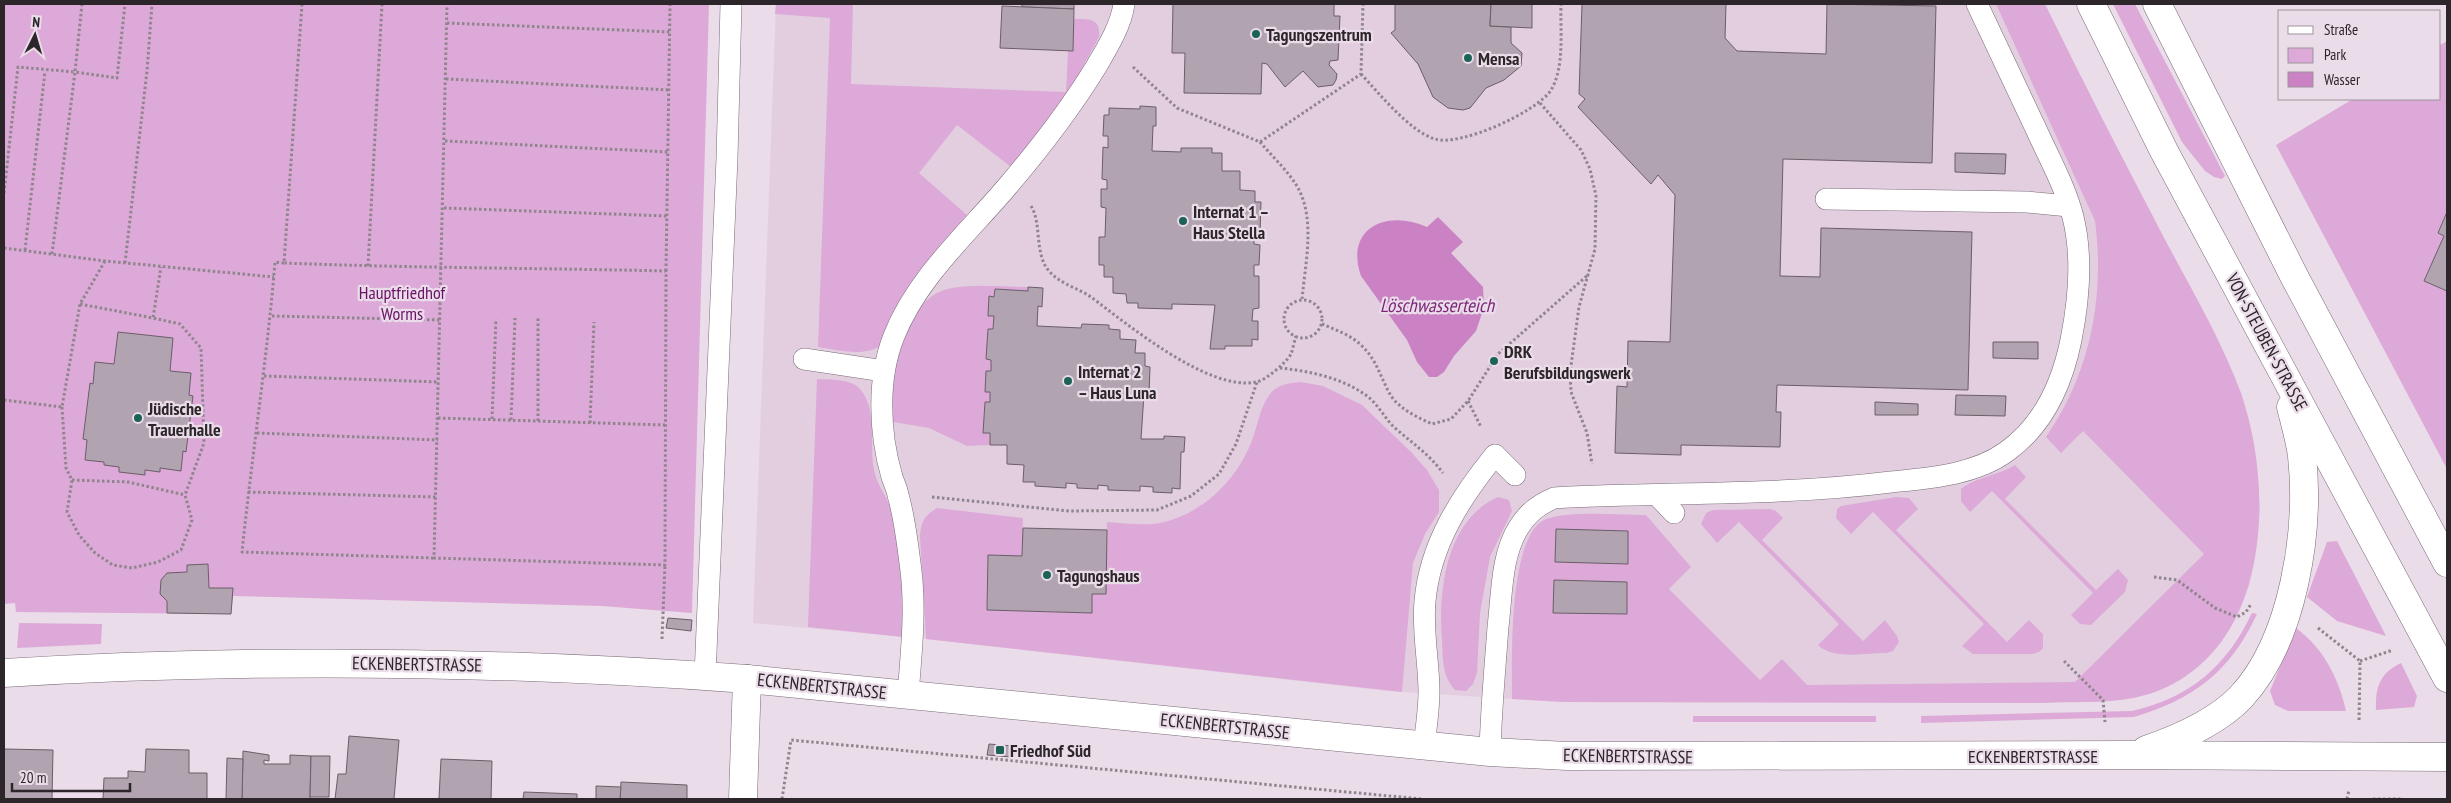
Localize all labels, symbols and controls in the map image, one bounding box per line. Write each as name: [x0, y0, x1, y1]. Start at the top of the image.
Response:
north arrow: [10, 10, 60, 60]
legend: [2278, 10, 2441, 100]
text: N: [32, 13, 41, 31]
text: Straße: [2324, 20, 2358, 39]
place label: Tagungszentrum: [1266, 23, 1372, 46]
marker: Tagungszentrum: [1250, 28, 1262, 40]
text: Park: [2324, 45, 2346, 64]
place label: Mensa: [1478, 47, 1519, 70]
marker: Mensa: [1462, 52, 1474, 64]
text: Wasser: [2324, 70, 2361, 89]
place label: Internat 1 – Haus Stella: [1193, 200, 1269, 244]
marker: Internat 1 – Haus Stella: [1177, 215, 1189, 227]
street label: VON-STEUBEN-STRASSE: [2221, 268, 2313, 415]
park label: Hauptfriedhof Worms: [359, 281, 447, 325]
water label: Löschwasserteich: [1380, 293, 1496, 317]
place label: DRK Berufsbildungswerk: [1504, 340, 1631, 384]
marker: DRK Berufsbildungswerk: [1488, 355, 1500, 367]
place label: Internat 2 – Haus Luna: [1078, 360, 1157, 404]
marker: Internat 2 – Haus Luna: [1062, 375, 1074, 387]
place label: Jüdische Trauerhalle: [147, 397, 221, 441]
marker: Jüdische Trauerhalle: [132, 412, 144, 424]
place label: Tagungshaus: [1057, 564, 1140, 587]
marker: Tagungshaus: [1041, 569, 1053, 581]
street label: ECKENBERTSTRASSE: [352, 651, 482, 677]
street label: ECKENBERTSTRASSE: [756, 668, 888, 704]
street label: ECKENBERTSTRASSE: [1159, 708, 1291, 744]
place label: Friedhof Süd: [1010, 739, 1091, 762]
street label: ECKENBERTSTRASSE: [1563, 743, 1693, 769]
marker: Friedhof Süd: [994, 744, 1006, 756]
street label: ECKENBERTSTRASSE: [1968, 745, 2098, 768]
scale bar: [12, 760, 130, 792]
text: 20 m: [20, 768, 46, 787]

